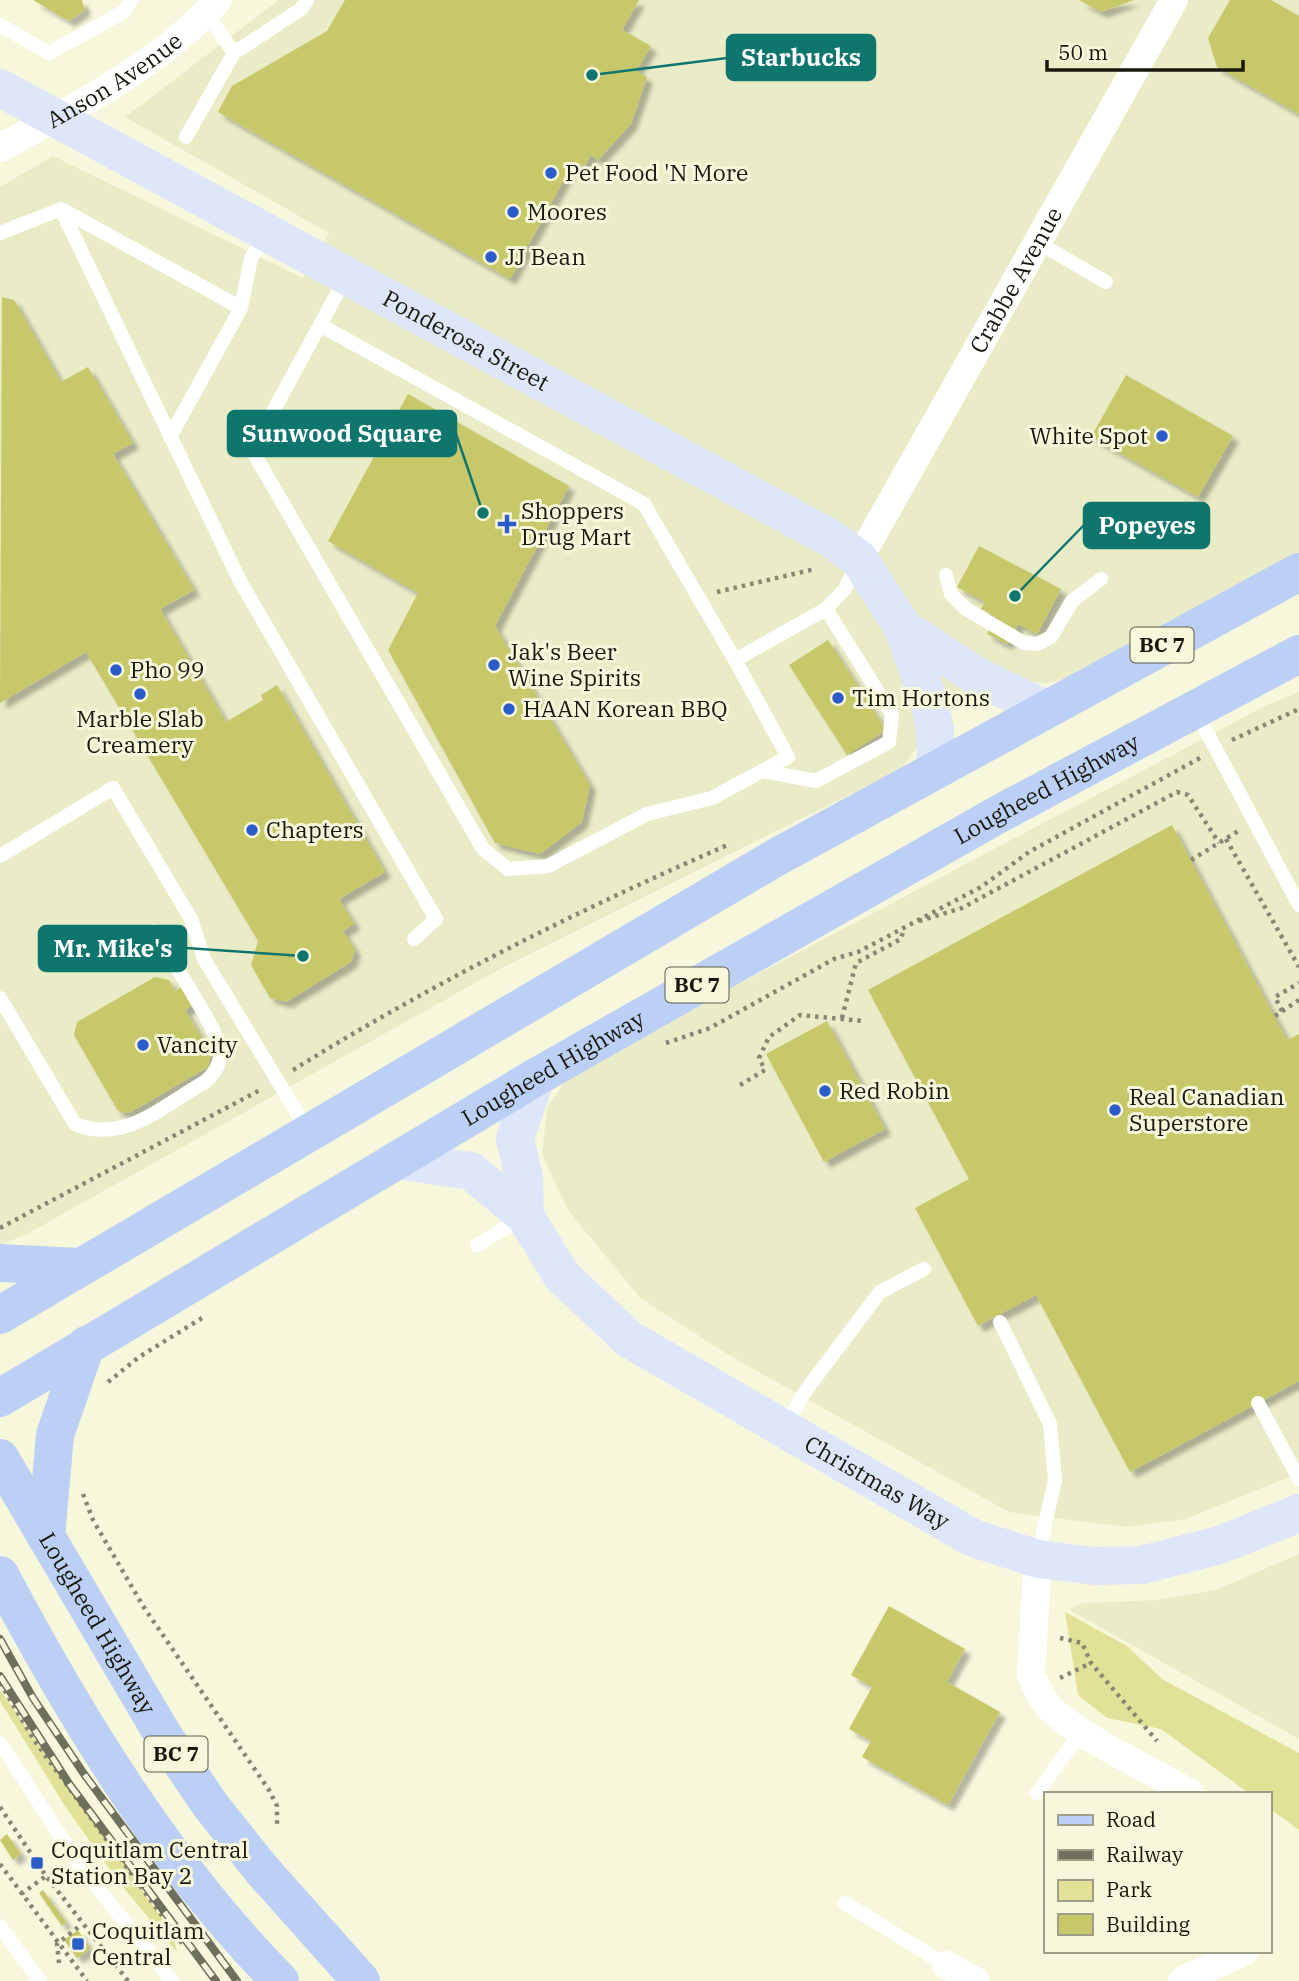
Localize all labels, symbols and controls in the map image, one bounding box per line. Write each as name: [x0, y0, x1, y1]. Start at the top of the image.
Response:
street label: Anson Avenue: [41, 25, 188, 134]
scale bar: [1047, 28, 1243, 72]
callout: Starbucks: [727, 35, 875, 80]
text: 50 m: [1058, 38, 1108, 66]
text: Starbucks: [741, 41, 861, 73]
place label: Pet Food 'N More: [565, 157, 748, 187]
marker: Pet Food 'N More: [543, 165, 559, 181]
place label: Moores: [527, 196, 607, 226]
street label: Crabbe Avenue: [962, 201, 1068, 358]
marker: Moores: [505, 204, 521, 220]
place label: JJ Bean: [505, 241, 586, 271]
marker: JJ Bean: [483, 249, 499, 265]
street label: Ponderosa Street: [378, 282, 555, 397]
callout: Sunwood Square: [228, 411, 456, 456]
text: Sunwood Square: [242, 417, 442, 449]
place label: White Spot: [1030, 420, 1148, 450]
marker: White Spot: [1154, 428, 1170, 444]
place label: Shoppers Drug Mart: [521, 495, 631, 551]
callout: Popeyes: [1084, 503, 1209, 548]
text: Popeyes: [1098, 509, 1196, 541]
marker: Shoppers Drug Mart: [499, 516, 515, 532]
road number: BC 7: [1130, 628, 1194, 662]
place label: Jak's Beer Wine Spirits: [508, 636, 641, 692]
place label: Pho 99: [130, 654, 205, 684]
marker: Jak's Beer Wine Spirits: [486, 657, 502, 673]
marker: Pho 99: [108, 662, 124, 678]
place label: Tim Hortons: [852, 682, 990, 712]
marker: Marble Slab Creamery: [132, 686, 148, 702]
marker: Tim Hortons: [830, 690, 846, 706]
place label: HAAN Korean BBQ: [523, 693, 728, 723]
marker: HAAN Korean BBQ: [501, 701, 517, 717]
place label: Marble Slab Creamery: [76, 703, 204, 759]
street label: Lougheed Highway: [948, 726, 1145, 851]
place label: Chapters: [266, 814, 364, 844]
marker: Chapters: [244, 822, 260, 838]
callout: Mr. Mike's: [39, 926, 186, 971]
text: Mr. Mike's: [53, 932, 173, 964]
road number: BC 7: [666, 968, 728, 1002]
street label: Lougheed Highway: [456, 1002, 650, 1132]
place label: Vancity: [157, 1029, 238, 1059]
marker: Vancity: [135, 1037, 151, 1053]
place label: Red Robin: [839, 1075, 950, 1105]
place label: Real Canadian Superstore: [1129, 1081, 1284, 1137]
marker: Red Robin: [817, 1083, 833, 1099]
marker: Real Canadian Superstore: [1107, 1102, 1123, 1118]
street label: Christmas Way: [800, 1428, 956, 1536]
street label: Lougheed Highway: [33, 1526, 164, 1720]
road number: BC 7: [144, 1736, 208, 1772]
legend: [1044, 1792, 1271, 1953]
text: Road: [1106, 1805, 1156, 1833]
place label: Coquitlam Central Station Bay 2: [51, 1834, 249, 1890]
text: Railway: [1106, 1840, 1184, 1868]
marker: Coquitlam Central Station Bay 2: [29, 1855, 45, 1871]
text: Park: [1106, 1875, 1153, 1903]
text: Building: [1106, 1910, 1191, 1938]
place label: Coquitlam Central: [92, 1915, 205, 1971]
marker: Coquitlam Central: [70, 1936, 86, 1952]

